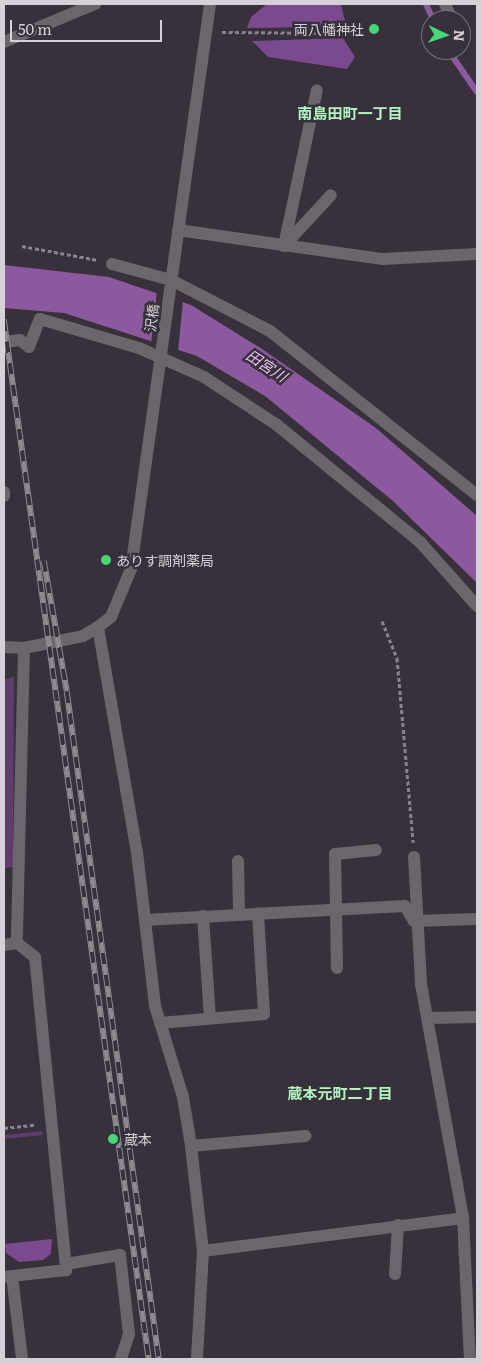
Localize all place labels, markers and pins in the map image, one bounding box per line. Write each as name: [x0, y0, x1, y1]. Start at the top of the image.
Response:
place label: 両八幡神社: [294, 21, 364, 37]
marker: 両八幡神社: [368, 23, 380, 35]
place label: ありす調剤薬局: [116, 552, 214, 568]
marker: ありす調剤薬局: [100, 554, 112, 566]
place label: 蔵本: [124, 1131, 152, 1147]
marker: 蔵本: [106, 1132, 120, 1146]

